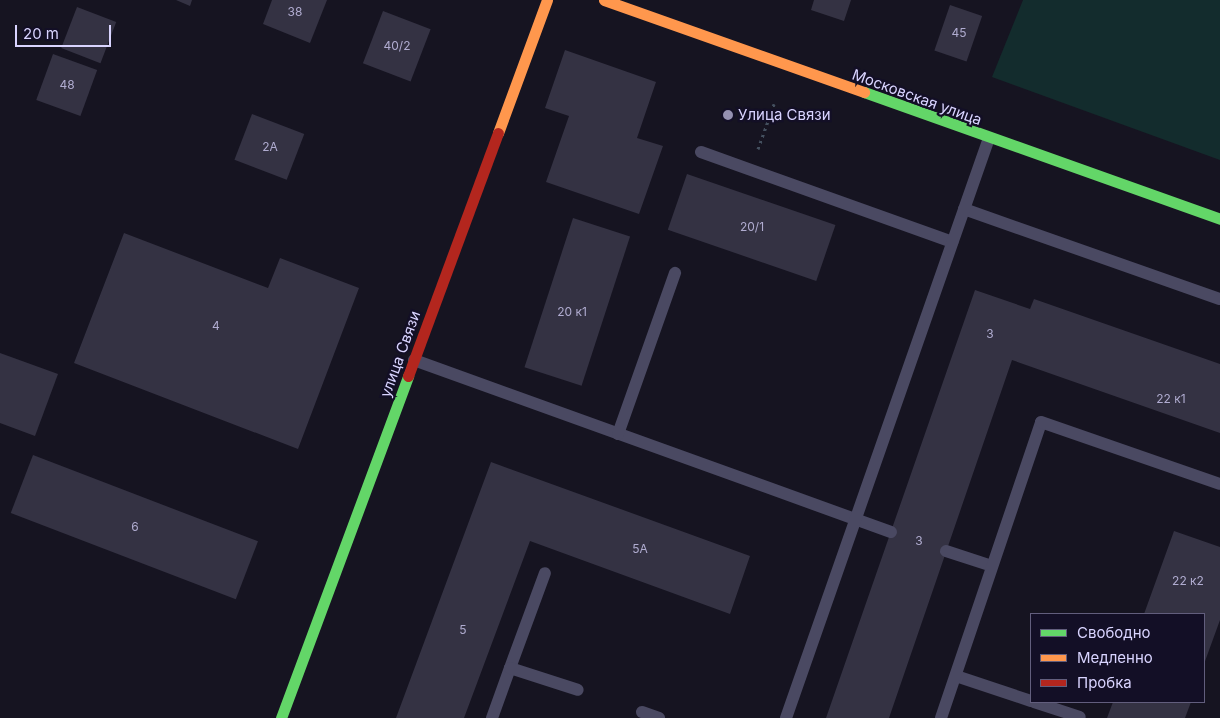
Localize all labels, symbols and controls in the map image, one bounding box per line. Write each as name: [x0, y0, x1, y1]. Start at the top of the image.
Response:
house number: 38: [288, 5, 302, 19]
scale bar: [18, 15, 114, 47]
text: 20 m: [23, 24, 59, 43]
house number: 45: [951, 26, 967, 40]
house number: 40/2: [384, 39, 410, 53]
street label: Московская улица: [850, 65, 984, 129]
house number: 48: [59, 78, 75, 92]
place label: Улица Связи: [738, 106, 831, 124]
marker: Улица Связи: [722, 109, 734, 121]
house number: 2А: [262, 140, 278, 154]
house number: 20/1: [740, 220, 764, 234]
house number: 20 к1: [557, 305, 587, 319]
street label: улица Связи: [376, 308, 424, 400]
house number: 4: [212, 319, 220, 333]
house number: 3: [986, 327, 994, 341]
house number: 22 к1: [1156, 392, 1186, 406]
house number: 6: [131, 520, 139, 534]
house number: 3: [915, 534, 923, 548]
house number: 5А: [632, 542, 648, 556]
house number: 22 к2: [1172, 574, 1204, 588]
legend: [1030, 613, 1205, 703]
house number: 5: [459, 623, 467, 637]
text: Свободно: [1077, 623, 1151, 642]
text: Медленно: [1077, 648, 1153, 667]
text: Пробка: [1077, 673, 1132, 692]

